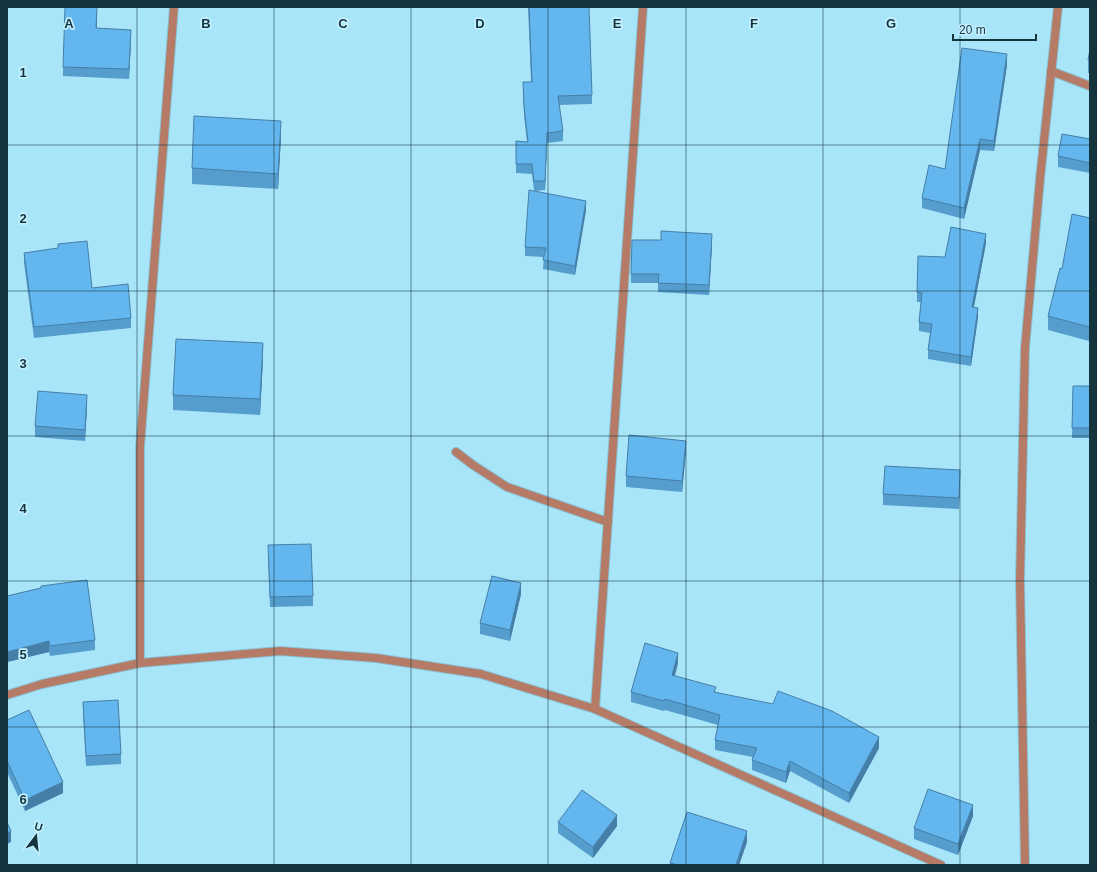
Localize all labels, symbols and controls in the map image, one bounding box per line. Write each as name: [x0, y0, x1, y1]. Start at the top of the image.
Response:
text: A: [64, 16, 74, 31]
text: B: [201, 16, 211, 31]
text: C: [338, 16, 348, 31]
text: D: [475, 16, 485, 31]
text: E: [613, 16, 622, 31]
text: F: [750, 16, 758, 31]
text: G: [886, 16, 896, 31]
scale bar: [953, 16, 1036, 42]
text: 20 m: [959, 23, 986, 37]
text: 1: [19, 65, 27, 80]
text: 2: [19, 211, 27, 226]
text: 3: [19, 356, 27, 371]
text: 4: [19, 501, 27, 516]
text: 5: [19, 647, 27, 662]
text: 6: [19, 792, 27, 807]
north arrow: [16, 816, 56, 856]
text: U: [33, 820, 44, 833]

